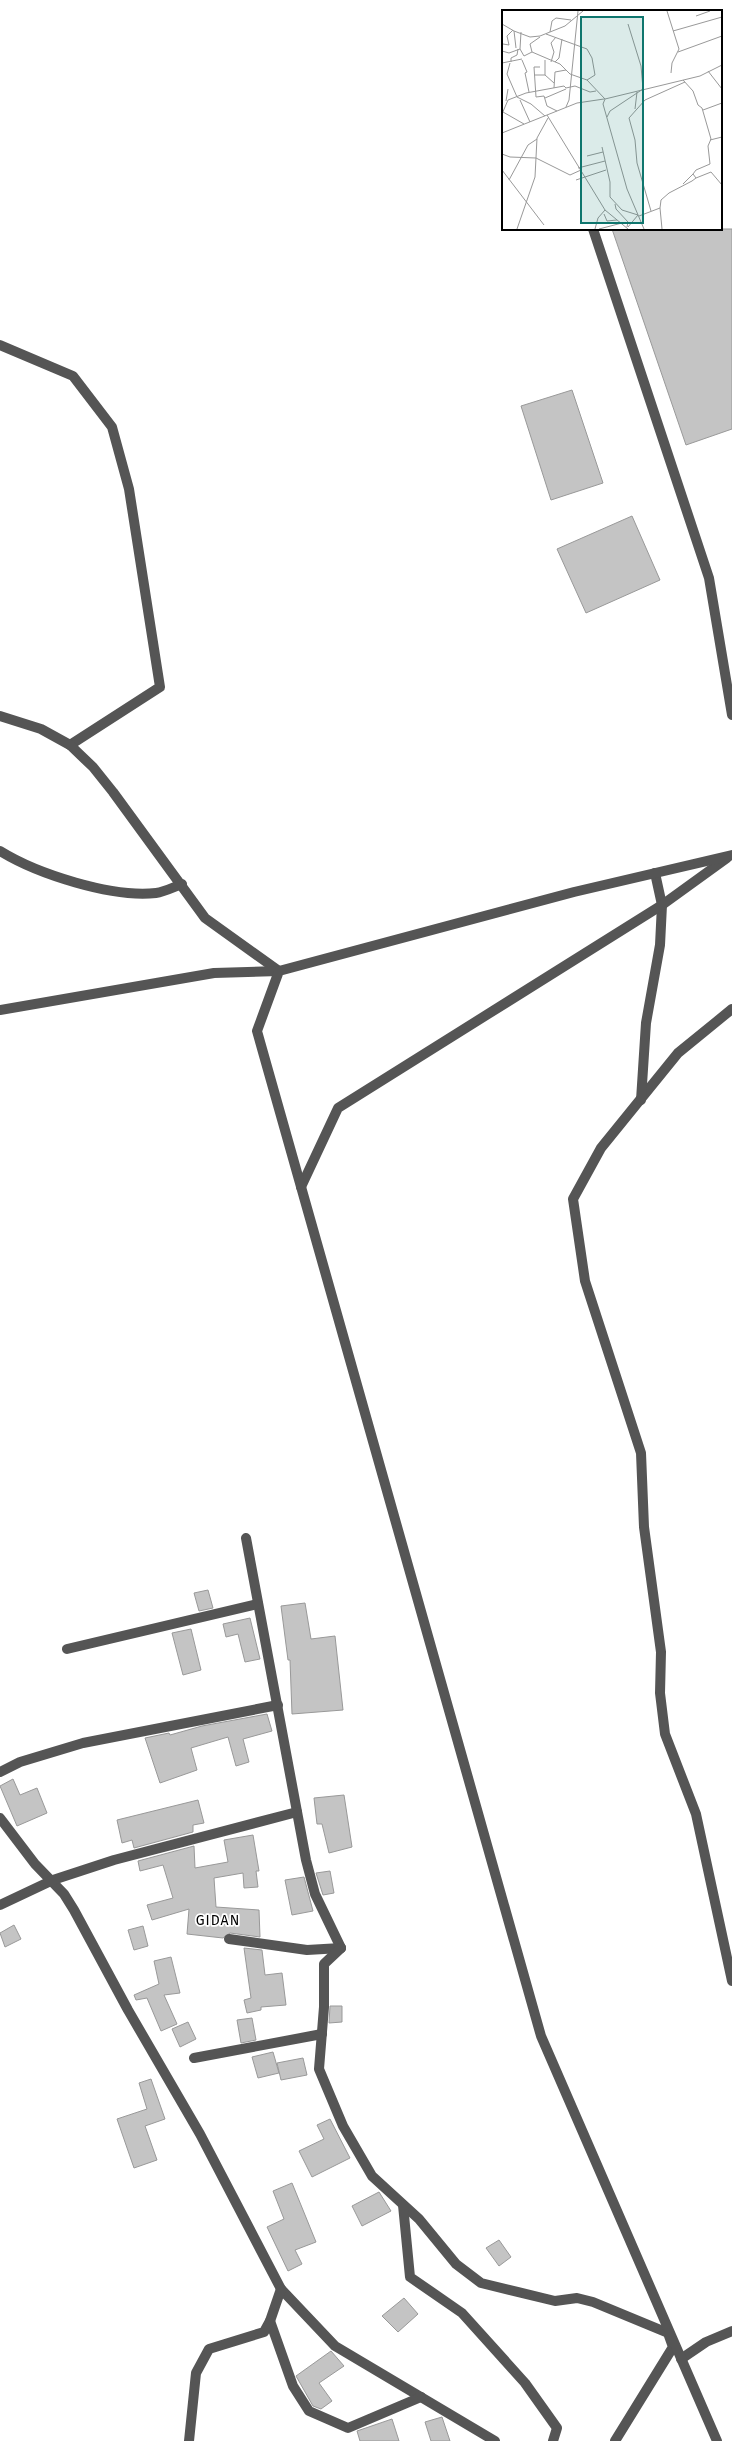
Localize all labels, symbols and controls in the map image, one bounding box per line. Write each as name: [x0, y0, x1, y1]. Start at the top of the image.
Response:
inset map: [502, 10, 722, 230]
district label: GIDAN: [196, 1912, 240, 1929]

